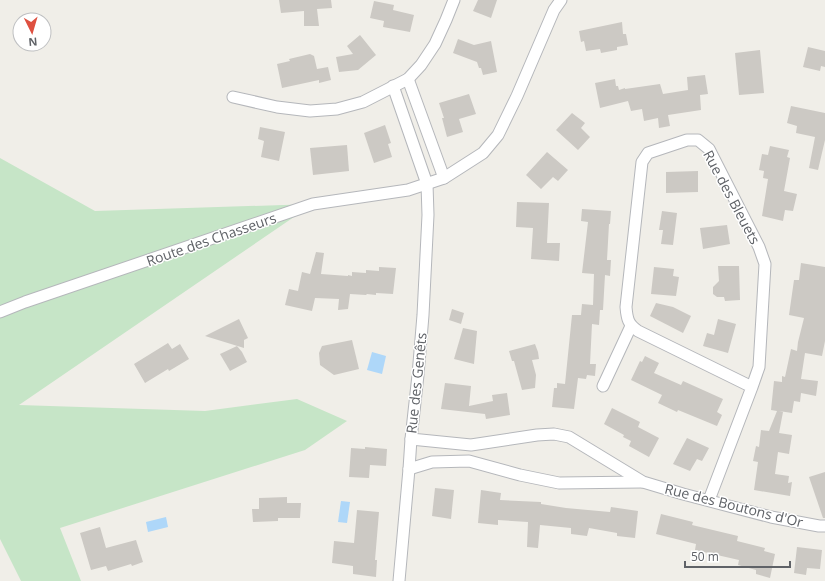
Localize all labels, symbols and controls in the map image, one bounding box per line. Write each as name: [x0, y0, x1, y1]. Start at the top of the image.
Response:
north arrow: [12, 12, 52, 52]
text: N: [28, 35, 38, 50]
street label: Rue des Bleuets: [699, 147, 765, 248]
street label: Route des Chasseurs: [143, 208, 279, 270]
street label: Rue des Genêts: [401, 331, 431, 435]
street label: Rue des Boutons d'Or: [663, 479, 805, 531]
scale bar: [685, 543, 790, 569]
text: 50 m: [691, 548, 719, 565]

